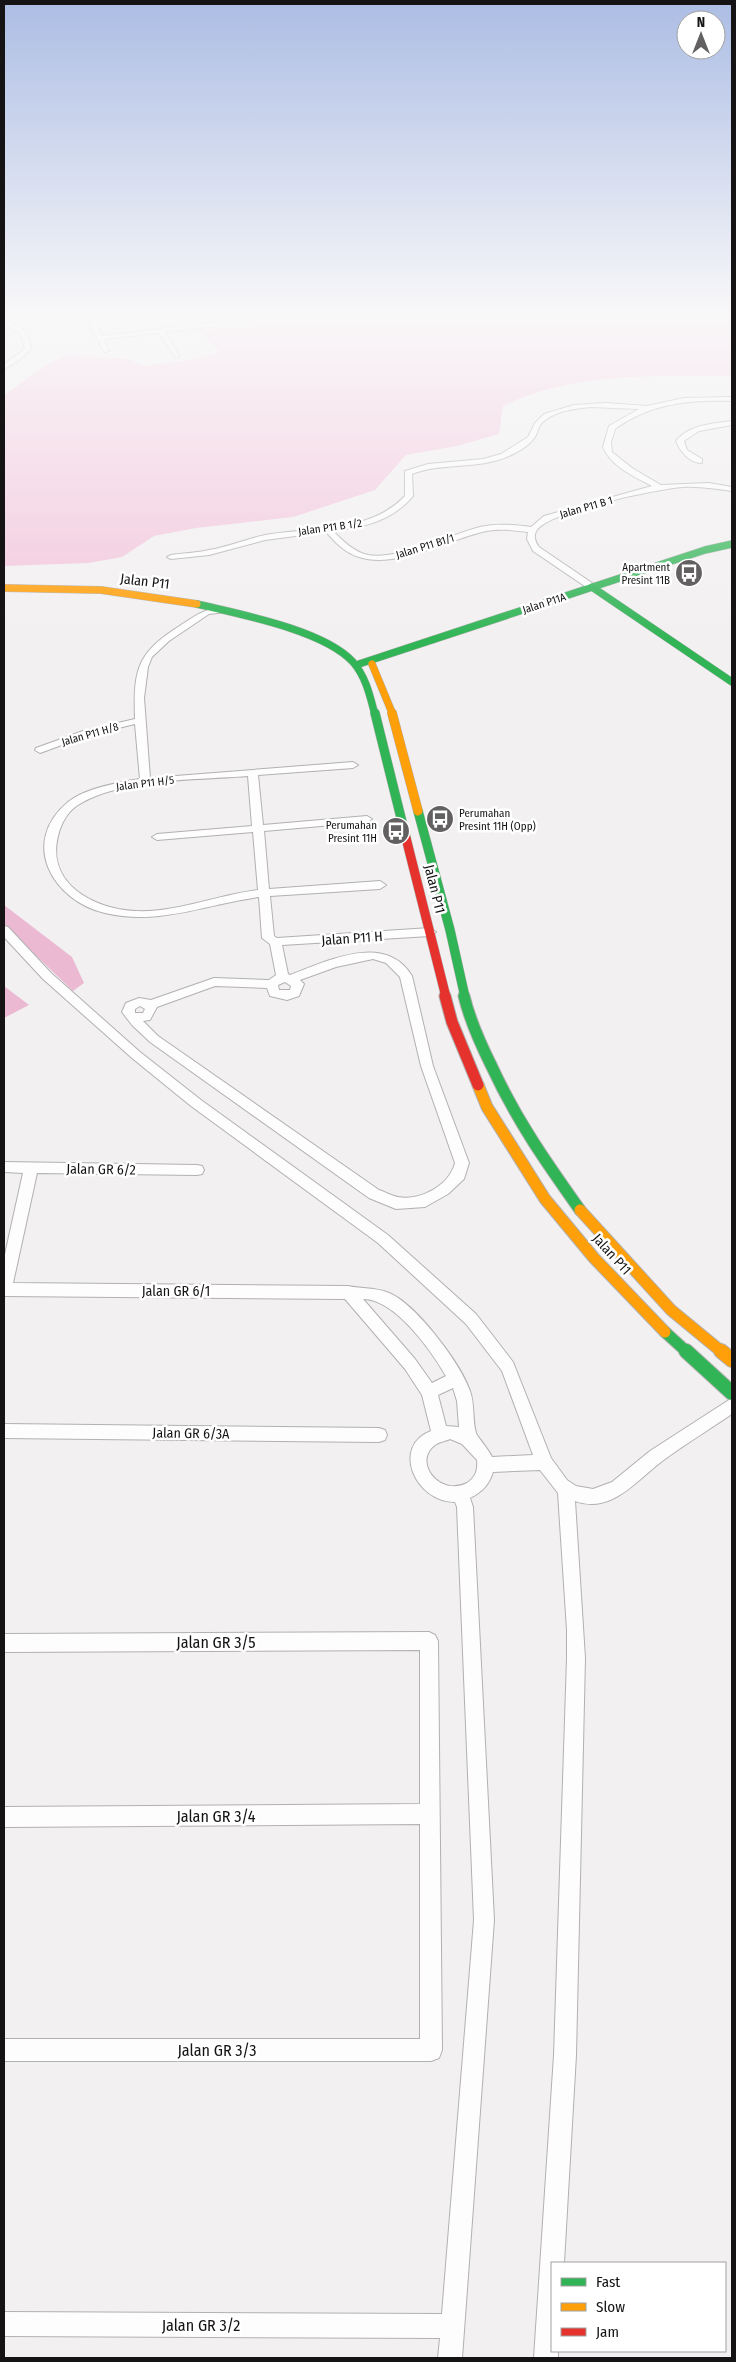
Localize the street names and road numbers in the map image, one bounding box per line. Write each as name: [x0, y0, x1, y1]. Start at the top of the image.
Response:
street label: Jalan P11 B 1: [558, 494, 614, 521]
street label: Jalan P11 B 1/2: [297, 517, 363, 538]
street label: Jalan P11 B1/1: [394, 531, 456, 562]
street label: Jalan P11: [119, 570, 171, 593]
street label: Jalan P11A: [521, 590, 568, 617]
street label: Jalan P11 H/8: [60, 720, 121, 749]
street label: Jalan P11 H/5: [115, 773, 175, 793]
street label: Jalan P11: [420, 863, 449, 915]
street label: Jalan P11 H: [321, 928, 383, 949]
street label: Jalan GR 6/2: [66, 1160, 136, 1179]
street label: Jalan P11: [589, 1230, 635, 1278]
street label: Jalan GR 6/1: [142, 1283, 210, 1300]
street label: Jalan GR 6/3A: [152, 1424, 230, 1443]
street label: Jalan GR 3/5: [176, 1633, 256, 1652]
street label: Jalan GR 3/4: [176, 1807, 256, 1826]
street label: Jalan GR 3/3: [178, 2041, 257, 2060]
street label: Jalan GR 3/2: [162, 2316, 240, 2335]

